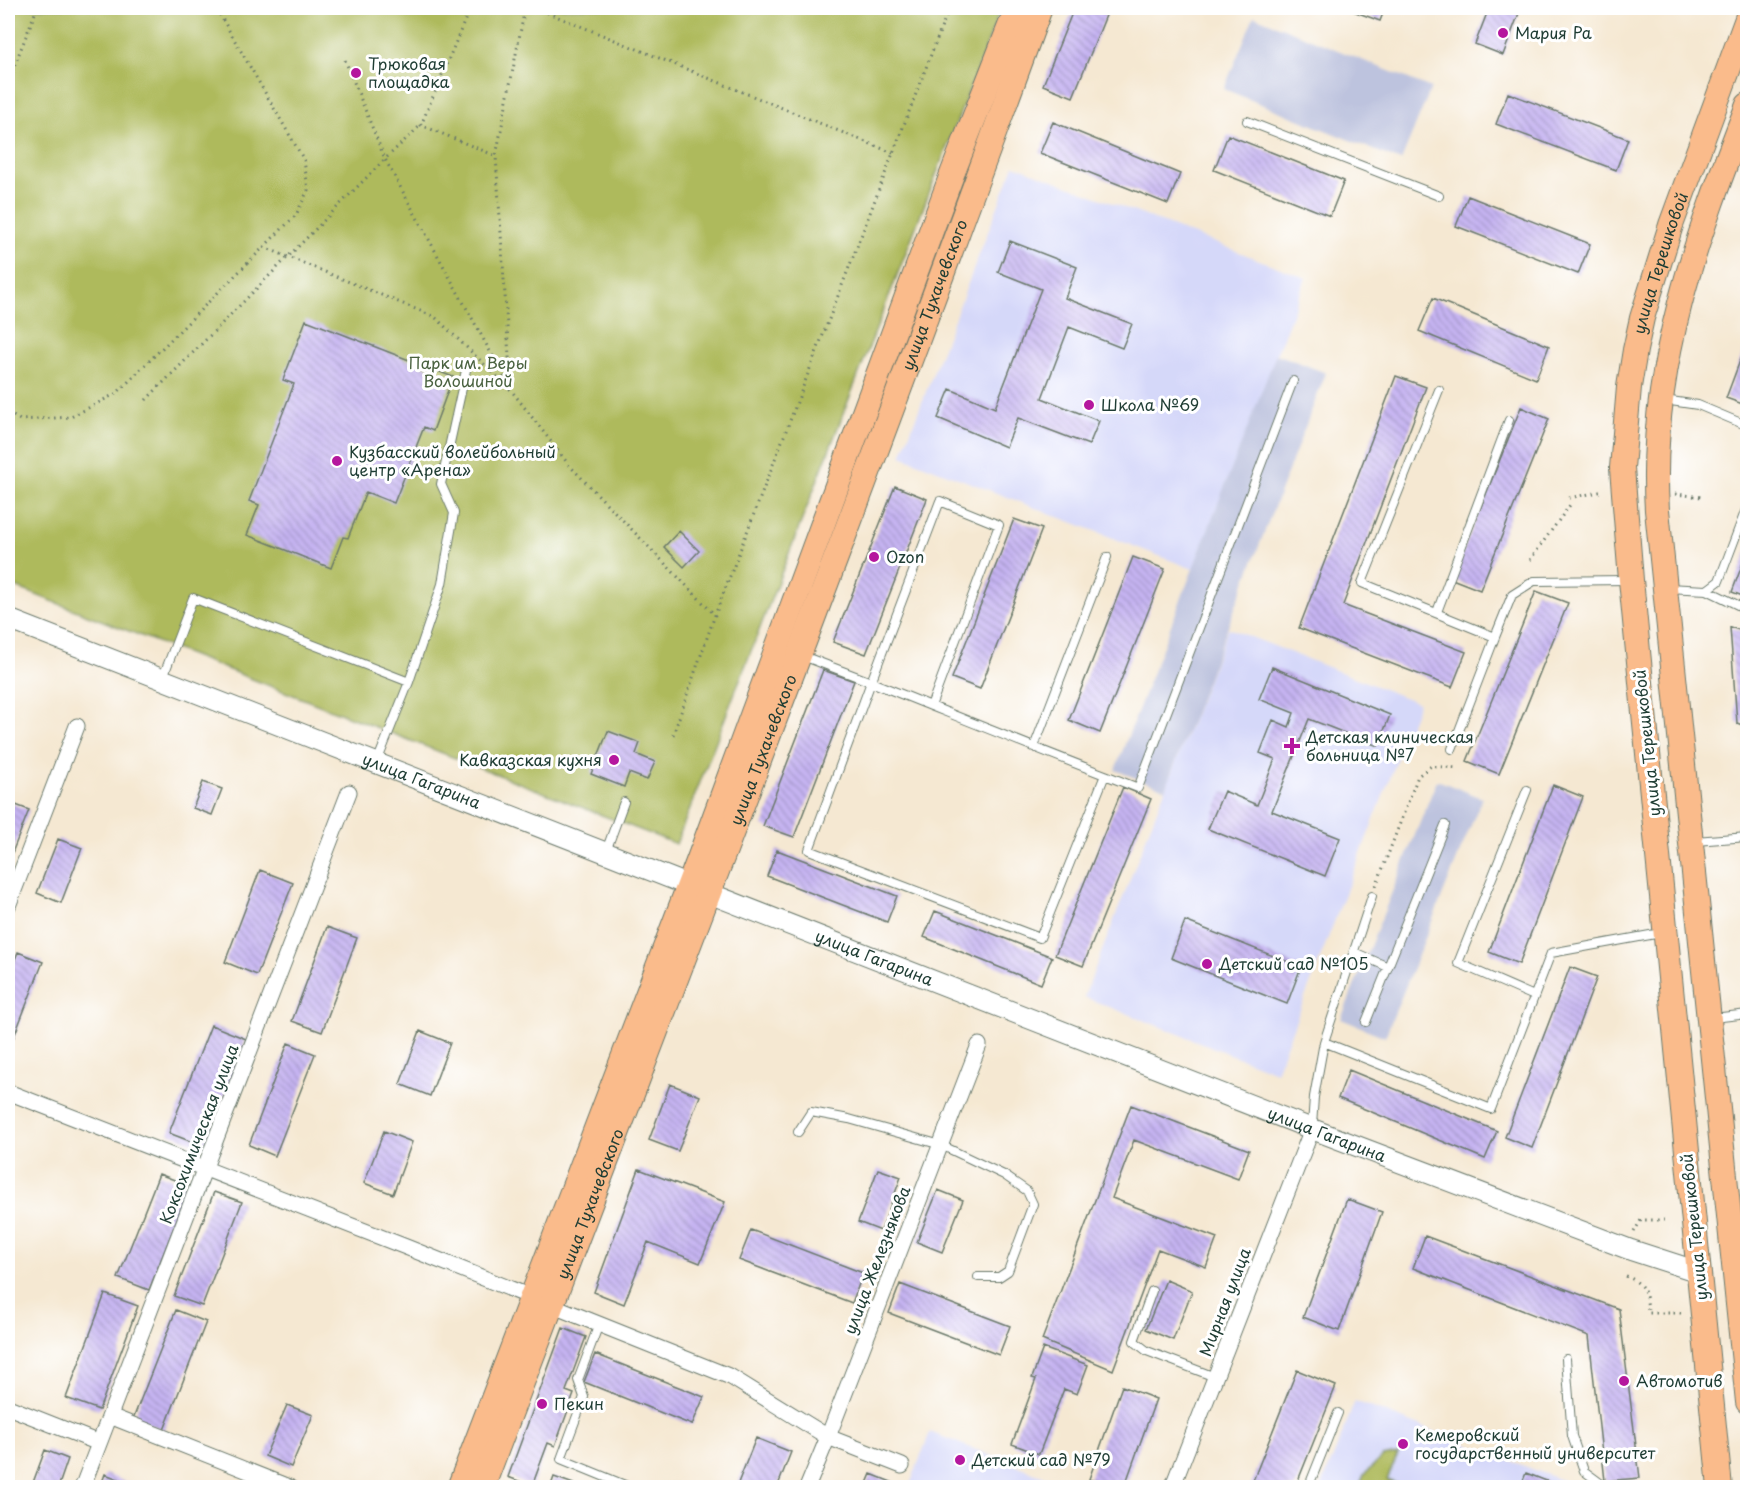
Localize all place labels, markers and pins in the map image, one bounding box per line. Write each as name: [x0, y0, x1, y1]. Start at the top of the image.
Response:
place label: Мария Ра: [1515, 20, 1592, 44]
marker: Мария Ра: [1496, 26, 1510, 40]
place label: Трюковая площадка: [368, 51, 450, 93]
marker: Трюковая площадка: [349, 66, 363, 80]
place label: Школа №69: [1101, 392, 1199, 416]
marker: Школа №69: [1082, 398, 1096, 412]
place label: Кузбасский волейбольный центр «Арена»: [349, 439, 556, 481]
marker: Кузбасский волейбольный центр «Арена»: [330, 454, 344, 468]
place label: Ozon: [886, 544, 924, 568]
marker: Ozon: [867, 550, 881, 564]
place label: Детская клиническая больница №7: [1305, 724, 1474, 766]
marker: Детская клиническая больница №7: [1283, 737, 1301, 755]
place label: Кавказская кухня: [459, 747, 602, 771]
marker: Кавказская кухня: [607, 753, 621, 767]
place label: Детский сад №105: [1218, 951, 1368, 975]
marker: Детский сад №105: [1200, 957, 1214, 971]
place label: Автомотив: [1636, 1368, 1723, 1392]
marker: Автомотив: [1617, 1374, 1631, 1388]
place label: Пекин: [554, 1391, 604, 1415]
marker: Пекин: [535, 1397, 549, 1411]
place label: Кемеровский государственный университет: [1415, 1422, 1656, 1464]
marker: Кемеровский государственный университет: [1396, 1437, 1410, 1451]
place label: Детский сад №79: [971, 1447, 1111, 1471]
marker: Детский сад №79: [953, 1453, 967, 1467]

